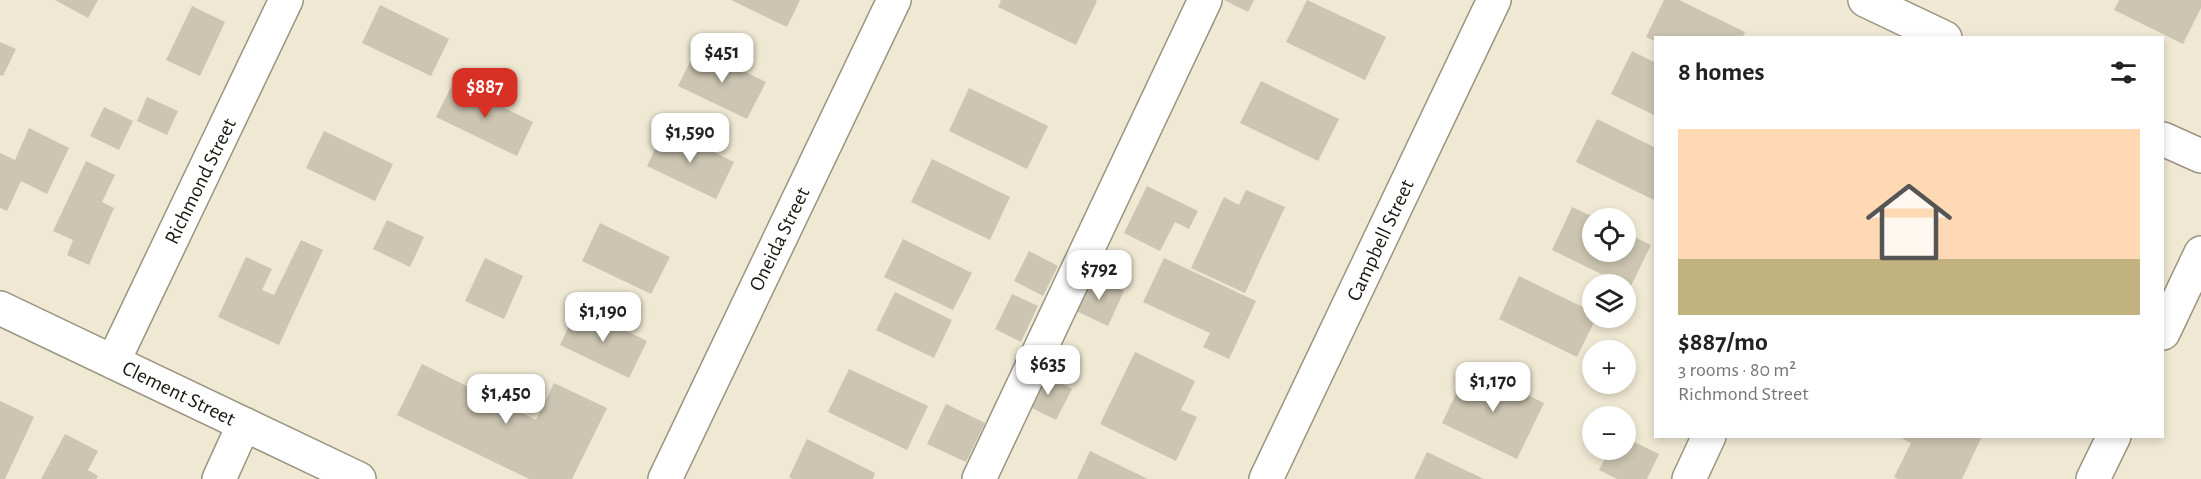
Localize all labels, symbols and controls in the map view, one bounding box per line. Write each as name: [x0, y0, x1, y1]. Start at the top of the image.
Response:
pin: $451: [686, 33, 758, 84]
text: $451: [705, 42, 739, 62]
icon: filters: [2107, 56, 2140, 89]
text: 8 homes: [1678, 59, 1765, 85]
pin: $887: [449, 68, 521, 119]
text: $887: [466, 77, 504, 97]
pin: $1,590: [641, 113, 739, 164]
street label: Richmond Street: [161, 115, 240, 247]
text: $1,590: [665, 122, 715, 142]
icon: home: [1855, 168, 1963, 276]
street label: Campbell Street: [1343, 176, 1418, 304]
street label: Oneida Street: [745, 184, 814, 294]
map controls: [1582, 208, 1636, 460]
button: locate: [1582, 208, 1636, 262]
pin: $792: [1063, 250, 1135, 301]
text: $792: [1081, 259, 1117, 279]
button: layers: [1582, 274, 1636, 328]
pin: $1,190: [554, 292, 652, 343]
text: $1,190: [579, 301, 627, 321]
text: $887/mo: [1678, 329, 1768, 355]
button: +: [1582, 340, 1636, 394]
pin: $635: [1012, 345, 1084, 396]
text: $635: [1030, 354, 1066, 374]
street label: Clement Street: [119, 357, 239, 430]
text: 3 rooms · 80 m²: [1678, 360, 1796, 380]
pin: $1,170: [1444, 362, 1542, 413]
text: $1,170: [1469, 371, 1517, 391]
pin: $1,450: [457, 374, 555, 425]
text: $1,450: [481, 383, 531, 403]
text: Richmond Street: [1678, 384, 1809, 404]
button: −: [1582, 406, 1636, 460]

